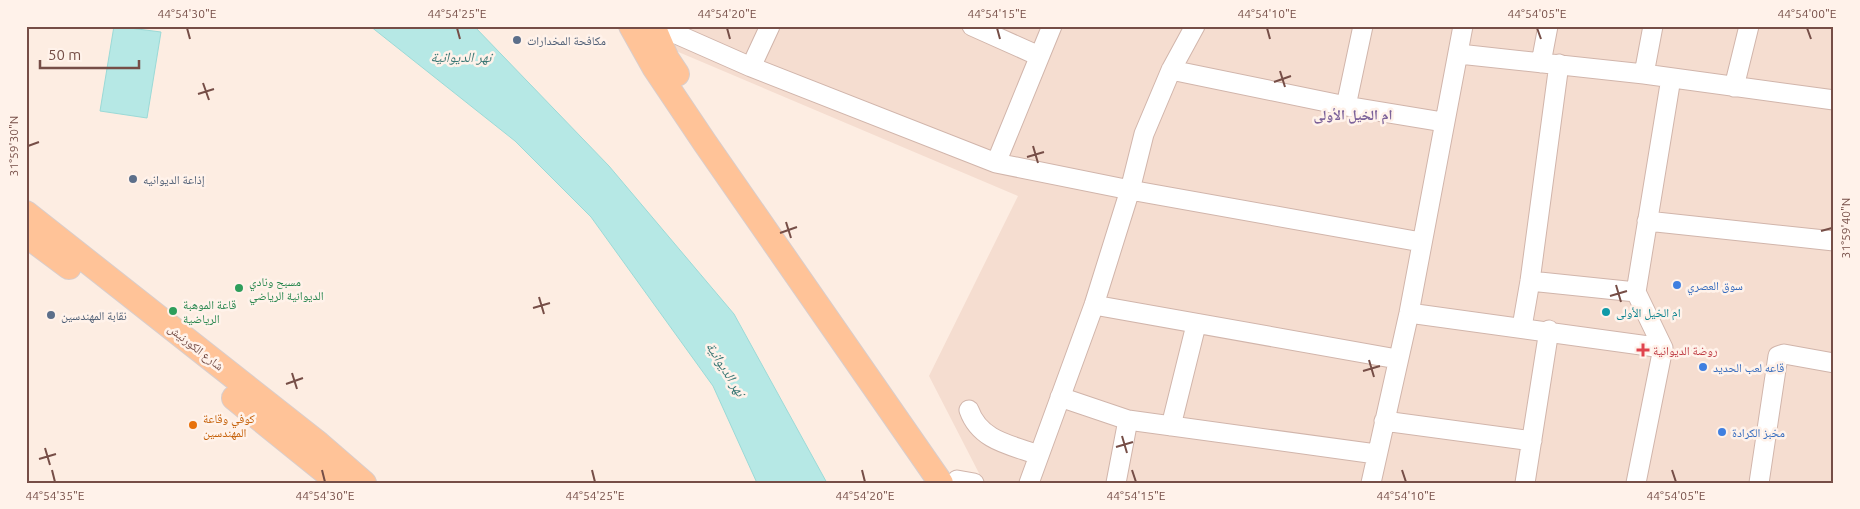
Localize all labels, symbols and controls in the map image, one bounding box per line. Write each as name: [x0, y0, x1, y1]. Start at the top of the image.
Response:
text: 44°54'30"E: [158, 7, 217, 20]
text: 44°54'25"E: [428, 7, 487, 20]
text: 44°54'20"E: [698, 7, 757, 20]
text: 44°54'15"E: [968, 7, 1027, 20]
text: 44°54'10"E: [1238, 7, 1297, 20]
text: 44°54'05"E: [1508, 7, 1567, 20]
text: 44°54'00"E: [1778, 7, 1837, 20]
marker: مكافحة المخدارات: [511, 34, 523, 46]
place label: مكافحة المخدارات: [527, 34, 606, 47]
scale bar: [40, 38, 139, 70]
text: 50 m: [48, 46, 81, 63]
water label: نهر الديوانية: [431, 49, 494, 65]
district label: ام الخيل الأولى: [1314, 107, 1392, 125]
text: 31°59'30"N: [7, 116, 20, 176]
marker: إذاعة الديوانيه: [127, 173, 139, 185]
place label: إذاعة الديوانيه: [143, 173, 205, 187]
text: 31°59'40"N: [1839, 198, 1852, 258]
place label: مسبح ونادي الديوانية الرياضي: [249, 275, 324, 306]
marker: سوق العصري: [1671, 279, 1683, 291]
place label: سوق العصري: [1687, 279, 1743, 296]
marker: مسبح ونادي الديوانية الرياضي: [233, 282, 245, 294]
place label: قاعة الموهبة الرياضية: [183, 298, 236, 326]
marker: قاعة الموهبة الرياضية: [167, 305, 179, 317]
marker: ام الخيل الأولى: [1600, 306, 1612, 318]
place label: ام الخيل الأولى: [1616, 306, 1681, 321]
marker: نقابة المهندسين: [45, 309, 57, 321]
place label: نقابة المهندسين: [61, 309, 127, 323]
street label: شارع الكورنيش: [165, 321, 226, 374]
water label: نهر الديوانية: [703, 339, 750, 401]
marker: روضة الديوانية: [1637, 344, 1649, 356]
place label: روضة الديوانية: [1653, 344, 1718, 358]
marker: قاعه لعب الحديد: [1697, 361, 1709, 373]
place label: قاعه لعب الحديد: [1713, 361, 1784, 375]
place label: كوفي وقاعة المهندسين: [203, 412, 255, 440]
marker: كوفي وقاعة المهندسين: [187, 419, 199, 431]
marker: مخبز الكرادة: [1716, 426, 1728, 438]
place label: مخبز الكرادة: [1732, 426, 1785, 440]
text: 44°54'35"E: [26, 489, 85, 502]
text: 44°54'30"E: [296, 489, 355, 502]
text: 44°54'25"E: [566, 489, 625, 502]
text: 44°54'20"E: [836, 489, 895, 502]
text: 44°54'15"E: [1107, 489, 1166, 502]
text: 44°54'10"E: [1377, 489, 1436, 502]
text: 44°54'05"E: [1647, 489, 1706, 502]

